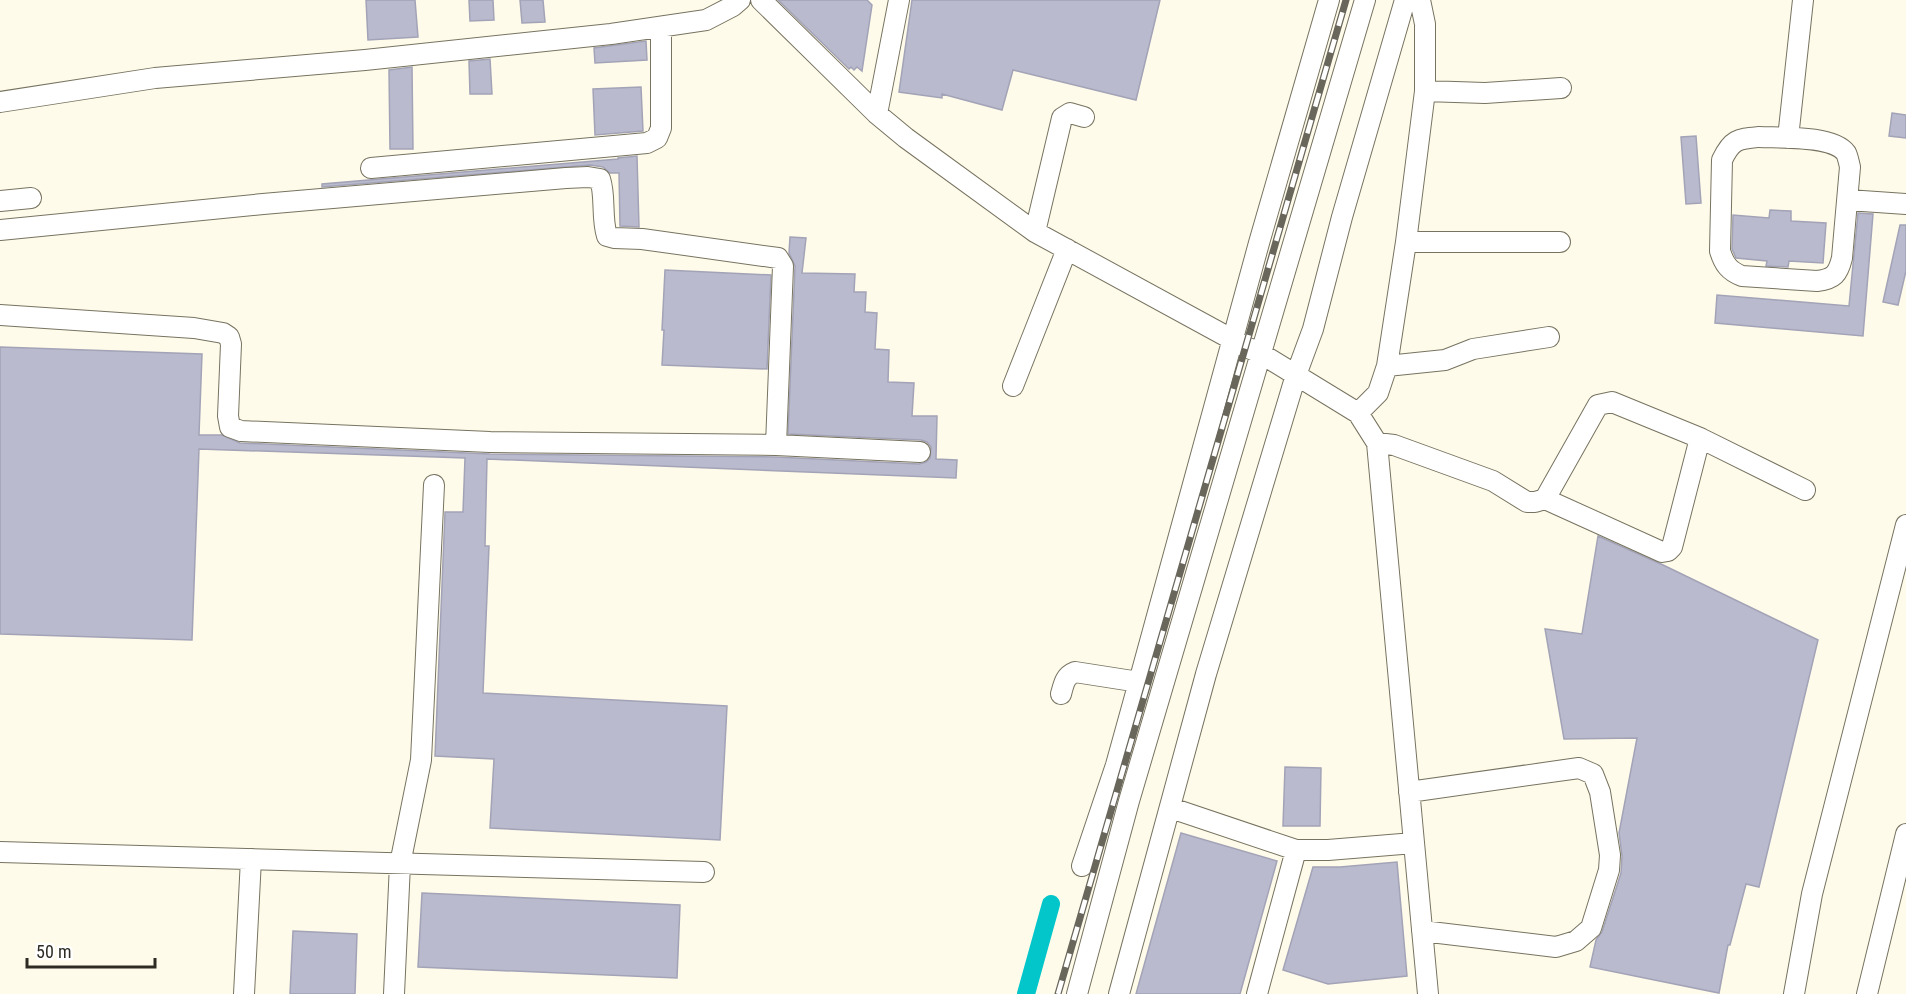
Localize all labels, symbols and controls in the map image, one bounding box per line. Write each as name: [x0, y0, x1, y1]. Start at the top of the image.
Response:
scale bar: [27, 931, 154, 969]
text: 50 m: [36, 941, 71, 962]

